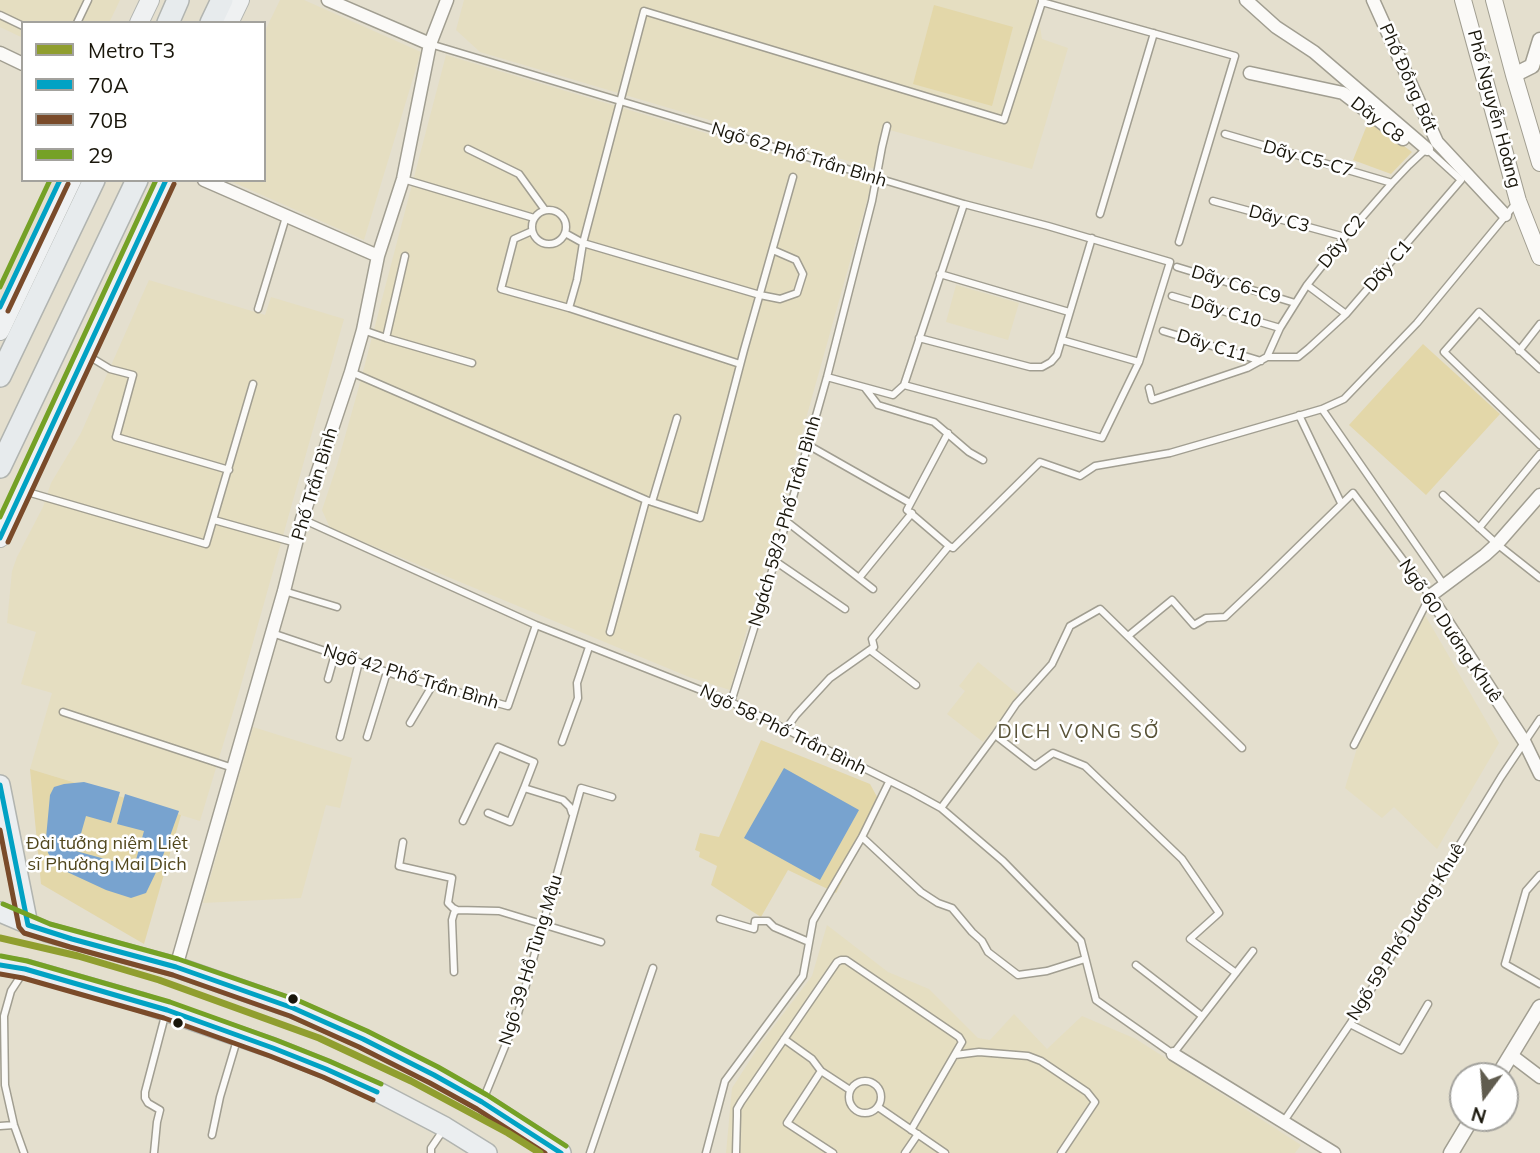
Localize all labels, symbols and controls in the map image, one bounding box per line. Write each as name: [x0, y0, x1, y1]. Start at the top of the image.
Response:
street label: Phố Đồng Bát: [1374, 20, 1442, 136]
legend: [21, 21, 266, 182]
street label: Phố Nguyễn Hoàng: [1463, 28, 1525, 190]
text: Metro T3: [88, 37, 175, 63]
text: 70A: [88, 72, 129, 98]
street label: Dãy C8: [1346, 93, 1408, 147]
text: 70B: [88, 107, 127, 133]
street label: Ngõ 62 Phố Trần Bình: [709, 118, 889, 192]
street label: Dãy C5-C7: [1261, 136, 1355, 182]
text: 29: [88, 142, 113, 168]
street label: Dãy C3: [1246, 201, 1312, 237]
street label: Dãy C2: [1314, 211, 1370, 273]
street label: Dãy C1: [1360, 236, 1416, 296]
street label: Dãy C6-C9: [1189, 261, 1283, 309]
street label: Dãy C10: [1188, 291, 1264, 333]
street label: Dãy C11: [1174, 325, 1250, 367]
street label: Ngách 58/3 Phố Trần Bình: [745, 413, 825, 629]
street label: Phố Trần Bình: [288, 425, 342, 543]
street label: Ngõ 60 Dương Khuê: [1394, 555, 1506, 707]
street label: Ngõ 42 Phố Trần Bình: [321, 640, 501, 714]
street label: Ngõ 58 Phố Trần Bình: [696, 680, 870, 780]
district label: DỊCH VỌNG SỞ: [999, 721, 1159, 743]
park label: Đài tưởng niệm Liệt sĩ Phường Mai Dịch: [26, 833, 188, 876]
street label: Ngõ 59 Phố Dương Khuê: [1342, 839, 1470, 1025]
street label: Ngõ 39 Hồ Tùng Mậu: [495, 872, 567, 1048]
unlabelled marker: [286, 992, 300, 1006]
unlabelled marker: [171, 1016, 185, 1030]
north arrow: [1449, 1062, 1519, 1132]
text: N: [1469, 1102, 1489, 1129]

